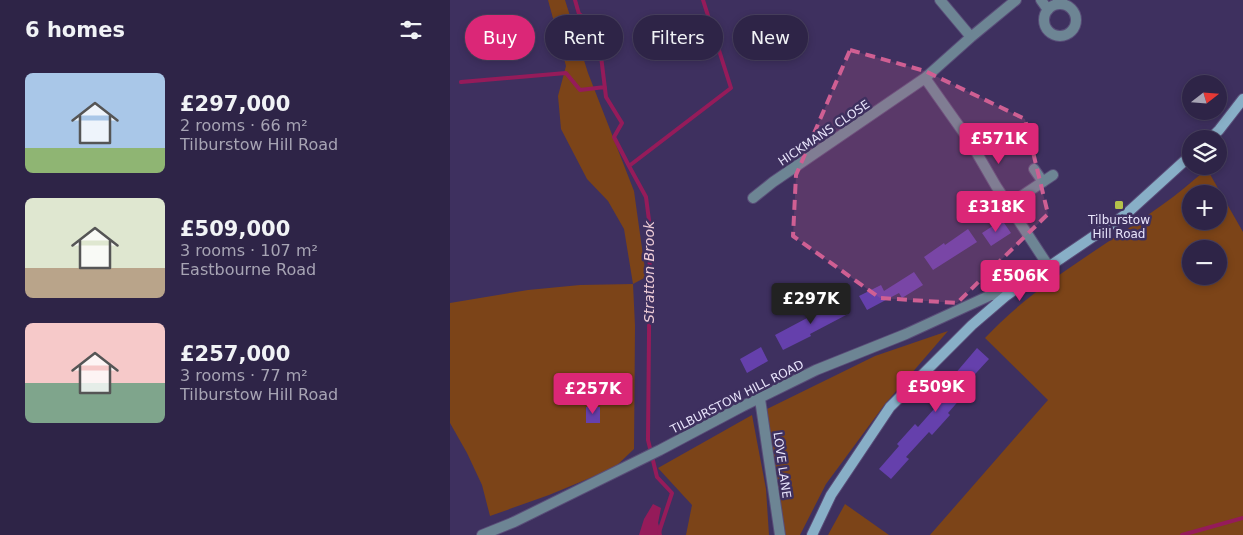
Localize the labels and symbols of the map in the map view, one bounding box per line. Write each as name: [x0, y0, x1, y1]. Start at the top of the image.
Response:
north arrow: [1182, 75, 1228, 120]
street label: HICKMANS CLOSE: [776, 97, 872, 169]
pin: £571K: [964, 122, 1034, 165]
pin: £318K: [961, 190, 1031, 233]
marker: Tilburstow Hill Road: [1113, 199, 1125, 211]
place label: Tilburstow Hill Road: [1087, 213, 1150, 241]
water label: Stratton Brook: [641, 220, 657, 323]
pin: £506K: [985, 260, 1055, 302]
pin: £297K: [776, 282, 846, 325]
street label: TILBURSTOW HILL ROAD: [667, 357, 806, 437]
pin: £509K: [901, 370, 971, 413]
pin: £257K: [558, 372, 628, 415]
street label: LOVE LANE: [770, 431, 794, 499]

